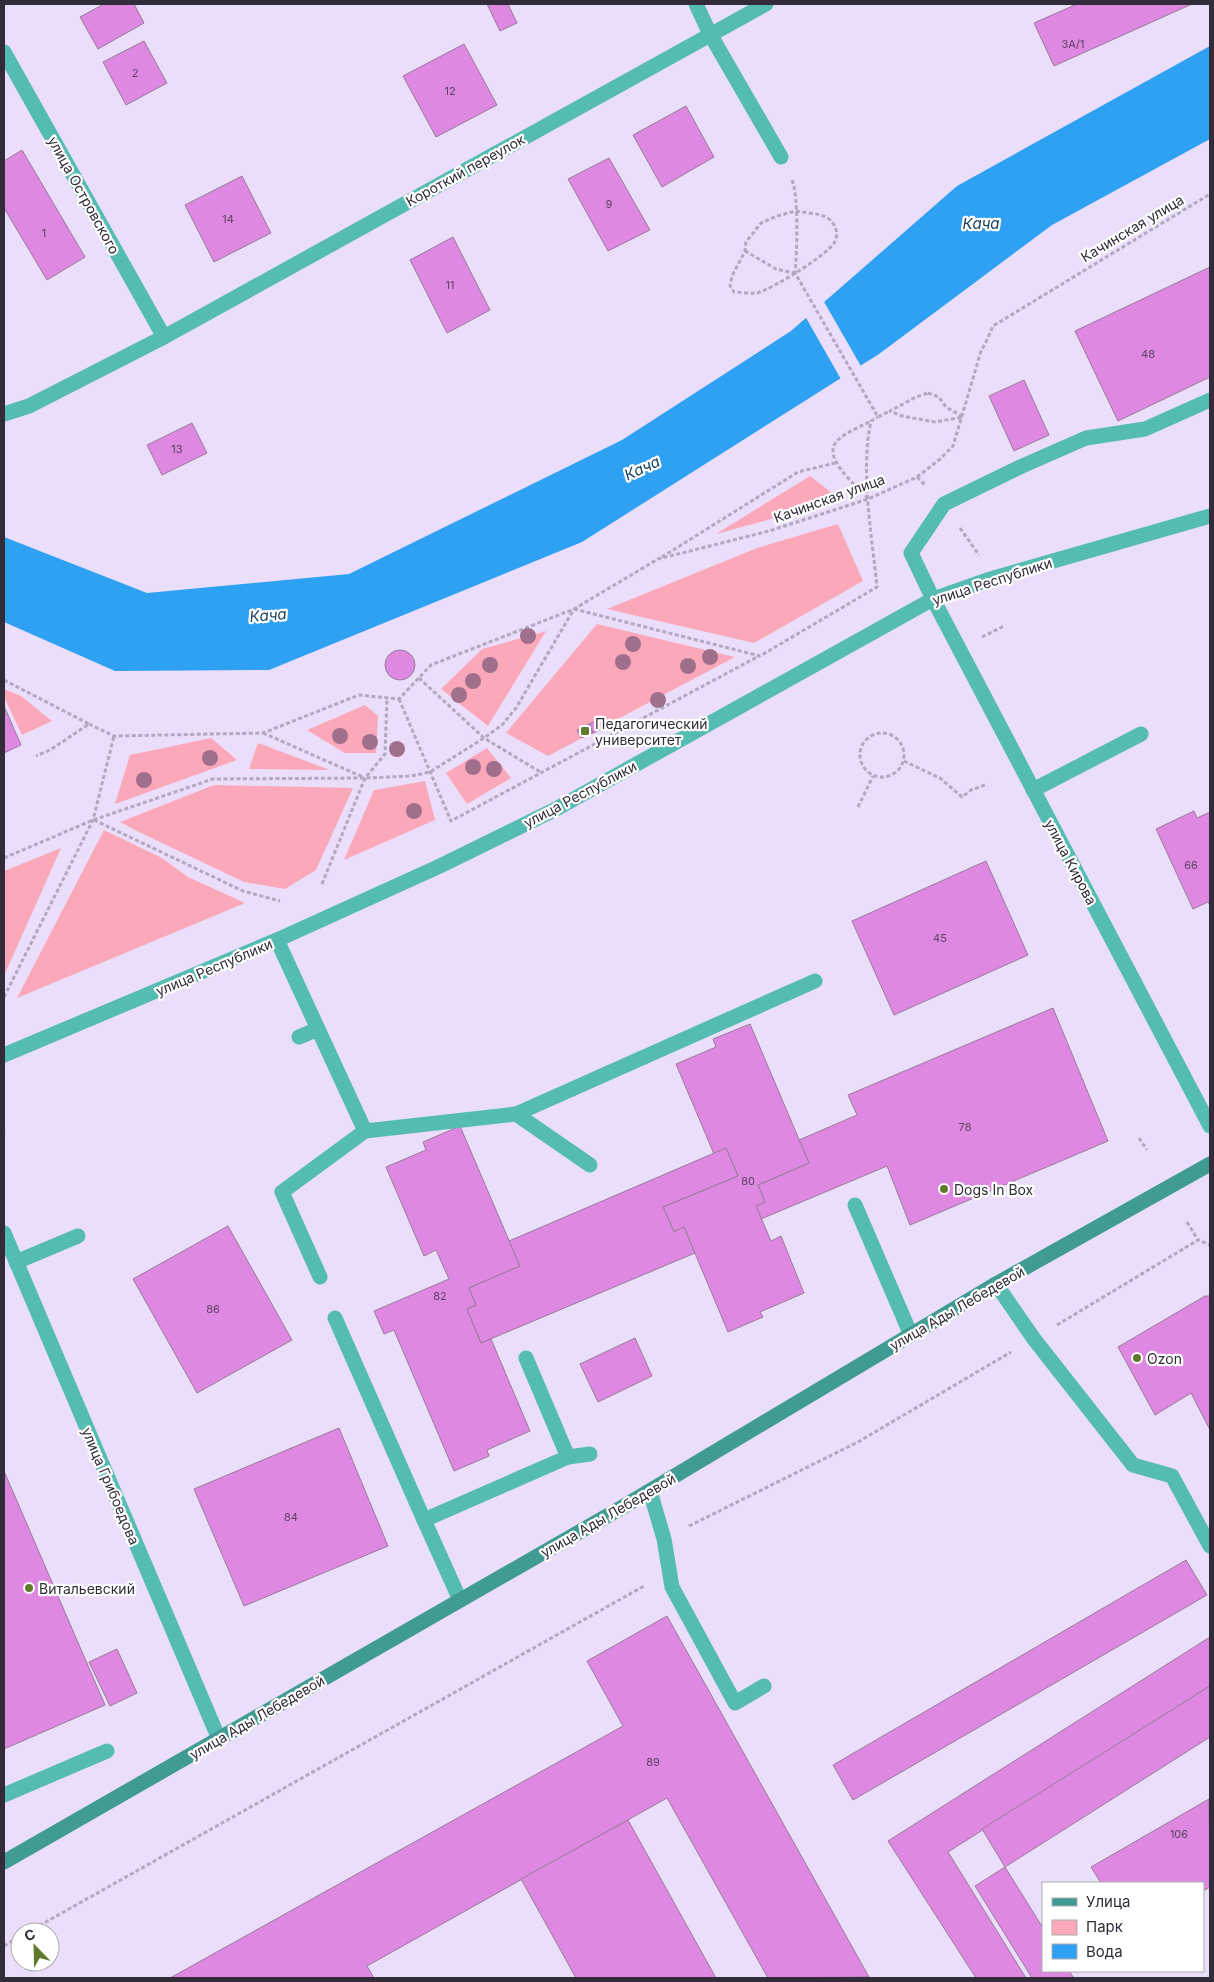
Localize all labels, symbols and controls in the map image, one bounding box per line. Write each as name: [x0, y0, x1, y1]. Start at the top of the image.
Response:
house number: 3А/1: [1061, 37, 1085, 51]
house number: 2: [132, 66, 138, 80]
house number: 12: [444, 84, 456, 98]
street label: Короткий переулок: [403, 130, 528, 210]
street label: улица Островского: [45, 133, 123, 257]
street label: Качинская улица: [1078, 191, 1186, 265]
house number: 9: [606, 197, 613, 211]
house number: 14: [222, 212, 234, 226]
water label: Кача: [962, 214, 1000, 233]
house number: 1: [42, 226, 46, 240]
house number: 11: [446, 278, 454, 292]
house number: 48: [1141, 347, 1155, 361]
house number: 13: [171, 442, 183, 456]
water label: Кача: [621, 452, 663, 484]
street label: Качинская улица: [771, 470, 887, 526]
street label: улица Республики: [930, 554, 1054, 608]
water label: Кача: [249, 604, 287, 626]
place label: Педагогический университет: [595, 715, 707, 748]
marker: Педагогический университет: [579, 725, 591, 737]
street label: улица Республики: [521, 757, 639, 831]
street label: улица Кирова: [1041, 816, 1101, 908]
house number: 66: [1184, 858, 1198, 872]
house number: 45: [933, 931, 947, 945]
street label: улица Республики: [153, 935, 275, 999]
house number: 78: [959, 1120, 972, 1134]
house number: 80: [741, 1174, 755, 1188]
place label: Dogs In Box: [954, 1181, 1034, 1198]
marker: Dogs In Box: [938, 1183, 950, 1195]
street label: улица Ады Лебедевой: [886, 1262, 1028, 1354]
house number: 82: [433, 1289, 447, 1303]
house number: 86: [206, 1302, 220, 1316]
place label: Ozon: [1147, 1350, 1182, 1367]
marker: Ozon: [1131, 1352, 1143, 1364]
street label: улица Грибоедова: [79, 1425, 143, 1547]
street label: улица Ады Лебедевой: [537, 1469, 679, 1561]
house number: 84: [284, 1510, 298, 1524]
place label: Витальевский: [39, 1580, 135, 1597]
marker: Витальевский: [23, 1582, 35, 1594]
street label: улица Ады Лебедевой: [186, 1671, 328, 1763]
house number: 89: [646, 1755, 660, 1769]
house number: 106: [1170, 1827, 1188, 1841]
legend: [1042, 1882, 1204, 1972]
text: Улица: [1086, 1892, 1130, 1911]
text: Парк: [1086, 1917, 1123, 1936]
north arrow: [10, 1922, 60, 1972]
text: С: [22, 1925, 38, 1944]
text: Вода: [1086, 1942, 1123, 1961]

